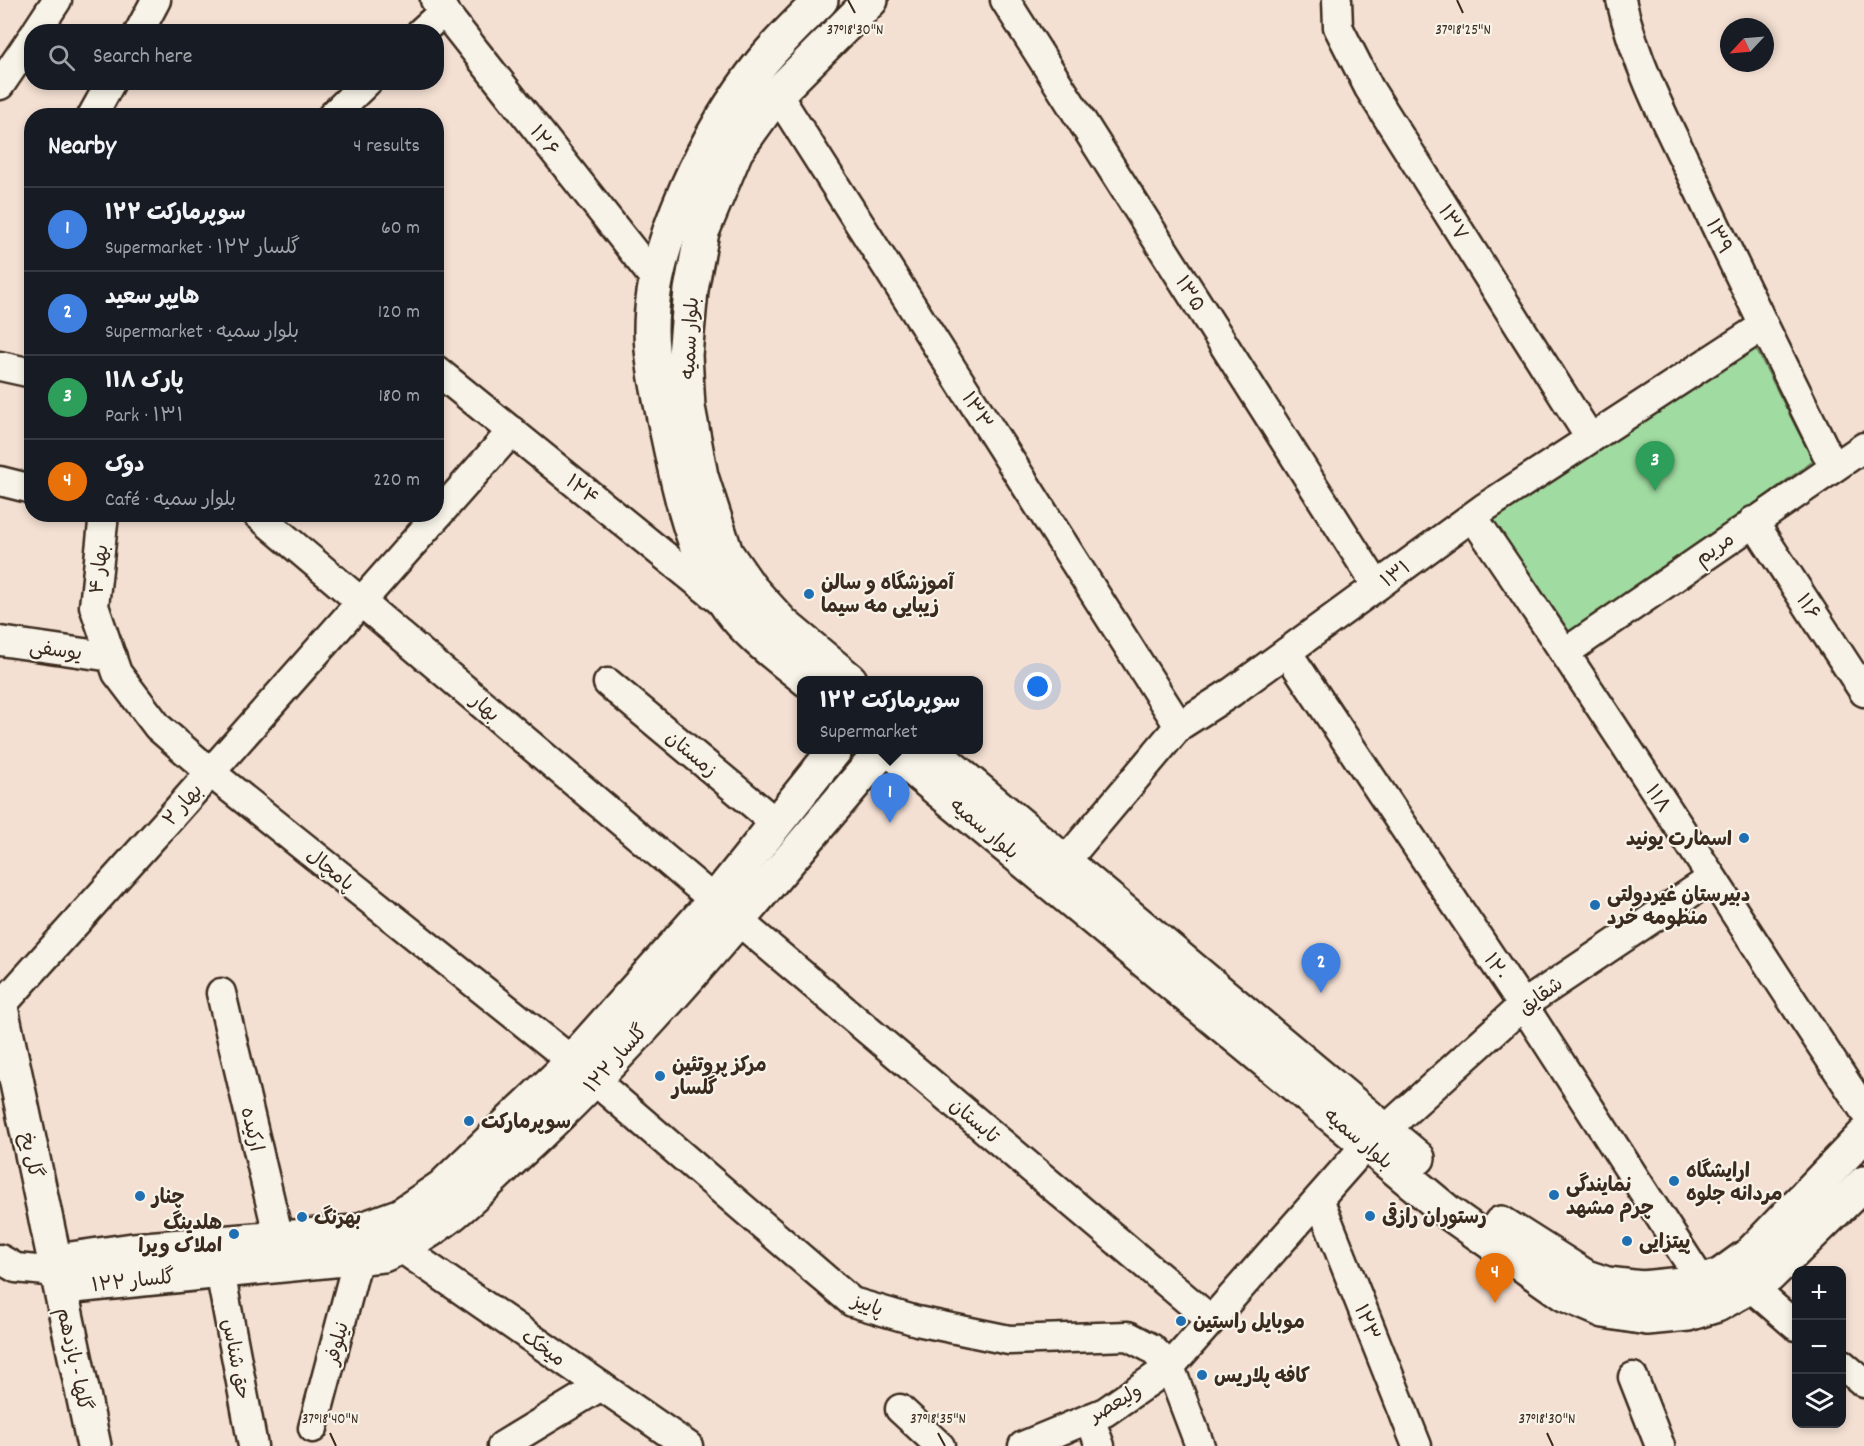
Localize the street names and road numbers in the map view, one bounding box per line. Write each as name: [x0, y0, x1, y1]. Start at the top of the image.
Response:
street label: ۱۲۶: [521, 120, 564, 163]
street label: ۱۳۷: [1430, 200, 1473, 247]
street label: ۱۳۹: [1697, 215, 1738, 260]
street label: ۱۳۵: [1167, 271, 1210, 318]
street label: بلوار سمیه: [676, 296, 708, 380]
street label: ۱۳۳: [953, 387, 998, 436]
street label: ۱۲۴: [558, 469, 604, 513]
street label: مریم: [1690, 527, 1741, 574]
street label: بهار ۴: [84, 543, 118, 596]
street label: ۱۳۱: [1376, 555, 1417, 596]
street label: ۱۱۶: [1787, 589, 1825, 626]
street label: یوسفی: [27, 634, 84, 670]
street label: بهار: [462, 688, 505, 730]
street label: زمستان: [658, 725, 722, 785]
street label: بهار ۲: [158, 778, 211, 833]
street label: ۱۱۸: [1637, 780, 1676, 819]
street label: بلوار سمیه: [942, 793, 1024, 868]
street label: پامچال: [299, 843, 359, 900]
street label: ۱۲۰: [1475, 949, 1514, 987]
street label: شقایق: [1514, 972, 1570, 1023]
street label: گلسار ۱۲۲: [579, 1020, 656, 1100]
street label: تابستان: [942, 1093, 1004, 1152]
street label: بلوار سمیه: [1316, 1103, 1398, 1178]
street label: ارکیده: [231, 1105, 269, 1155]
street label: گل یخ: [11, 1130, 48, 1181]
street label: گلسار ۱۲۲: [90, 1265, 176, 1301]
street label: پاییز: [845, 1287, 887, 1325]
street label: ۱۲۳: [1345, 1301, 1385, 1346]
street label: گلها - یازدهم: [48, 1306, 97, 1414]
street label: حق شناس: [213, 1317, 256, 1402]
street label: نیلوفر: [319, 1319, 358, 1370]
street label: میخک: [514, 1324, 570, 1375]
street label: ولیعصر: [1083, 1378, 1148, 1432]

